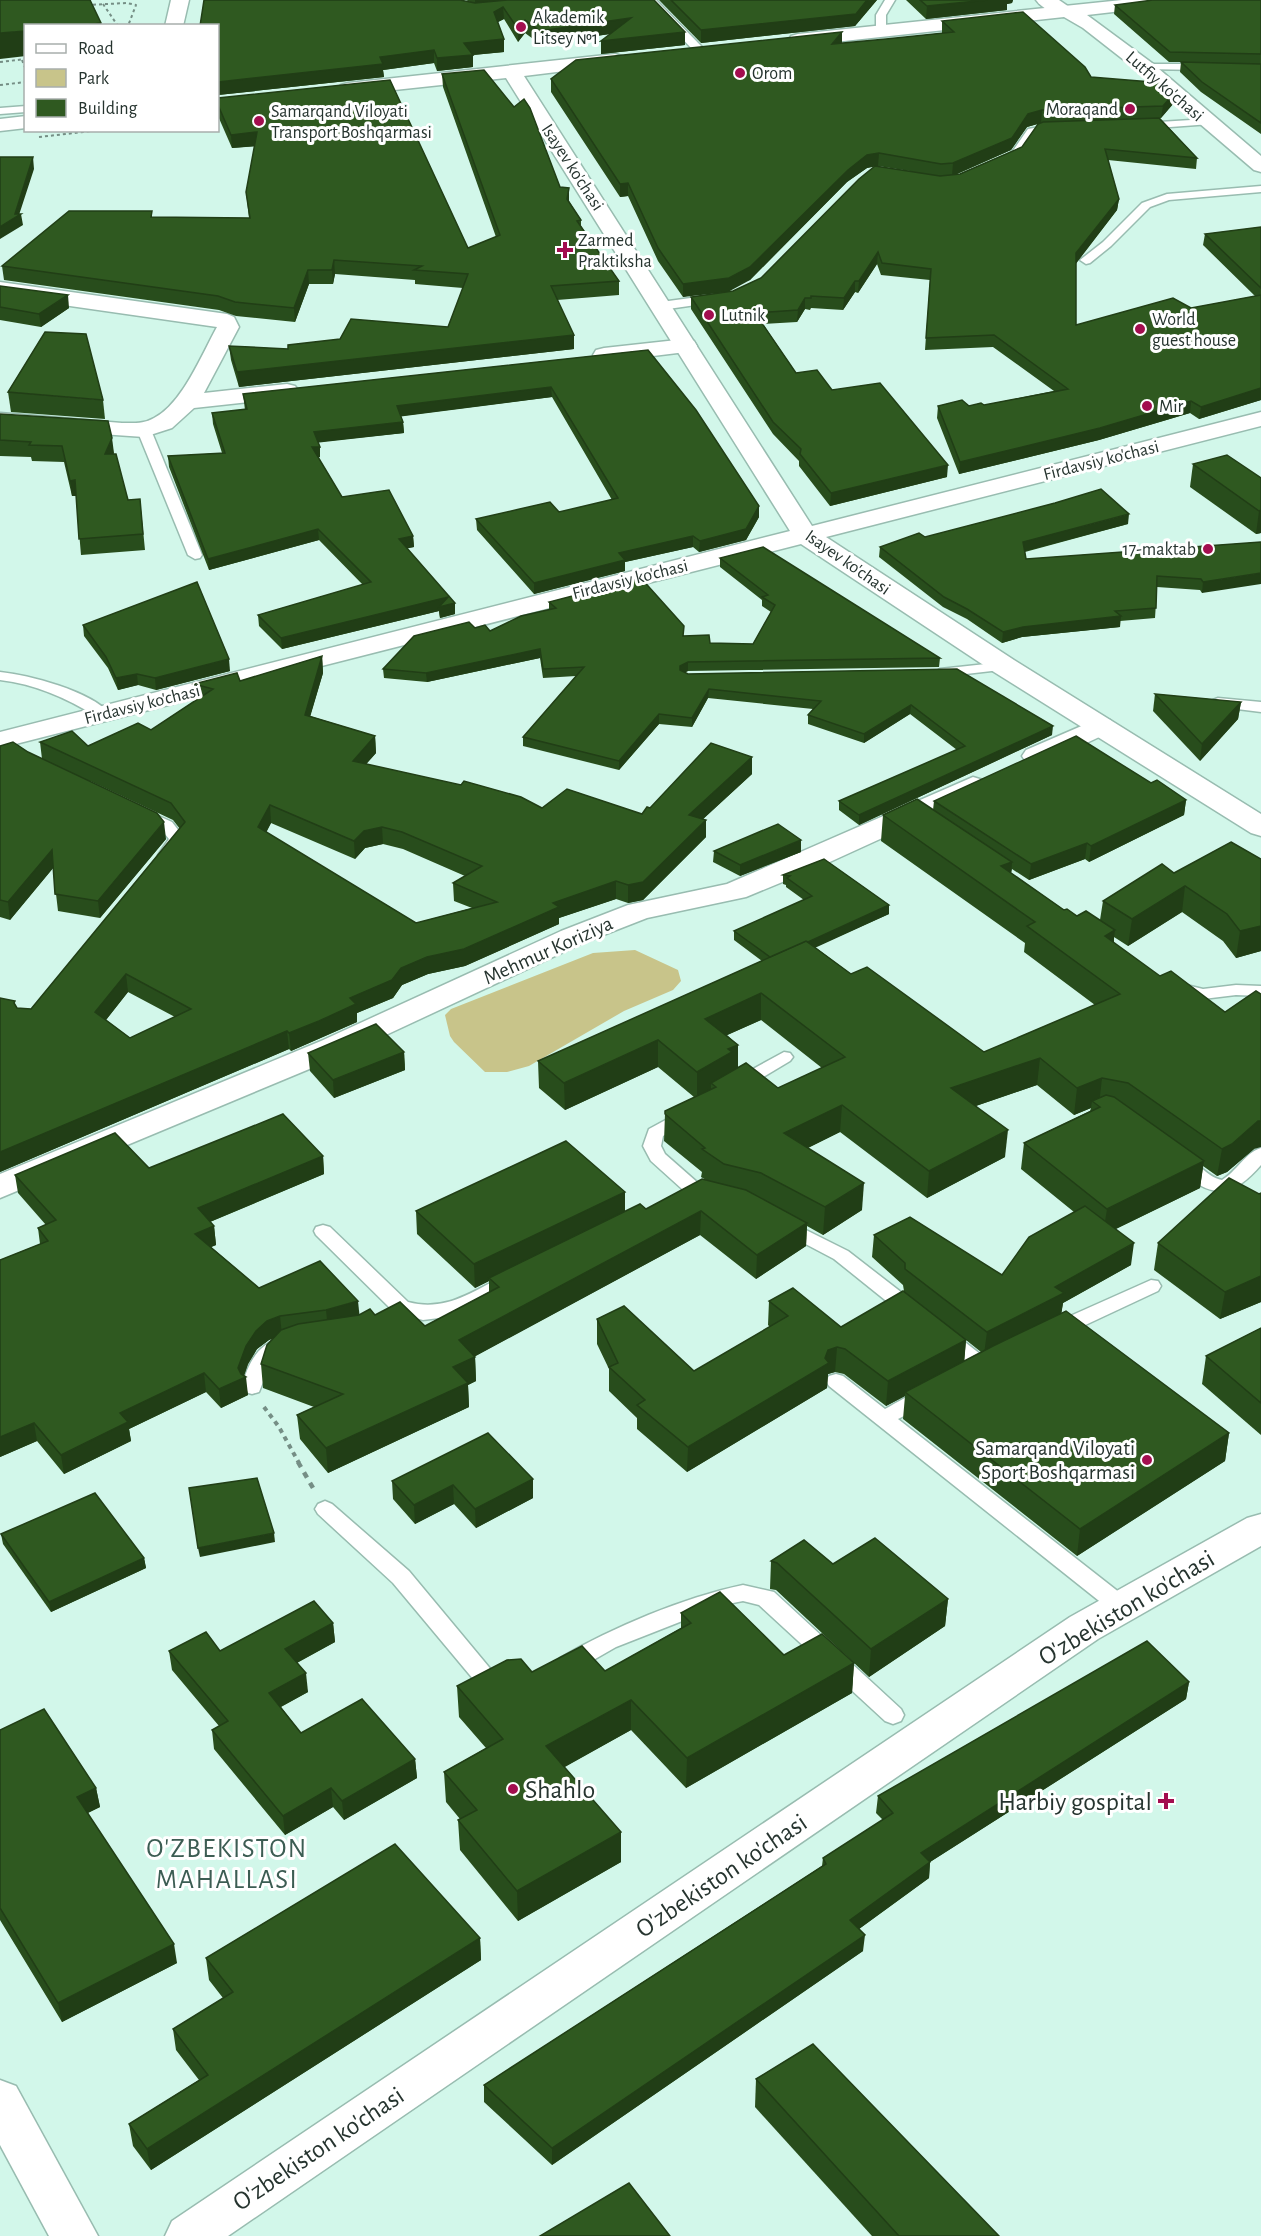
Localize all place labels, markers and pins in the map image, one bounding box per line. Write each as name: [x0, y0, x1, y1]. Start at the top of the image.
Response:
place label: Akademik Litsey №1: [533, 9, 605, 48]
marker: Akademik Litsey №1: [514, 20, 528, 34]
place label: Orom: [752, 65, 792, 83]
marker: Orom: [733, 66, 747, 80]
place label: Moraqand: [1046, 101, 1118, 119]
marker: Moraqand: [1123, 102, 1137, 116]
place label: Samarqand Viloyati Transport Boshqarmasi: [271, 103, 432, 142]
marker: Samarqand Viloyati Transport Boshqarmasi: [252, 114, 266, 128]
place label: Zarmed Praktiksha: [578, 232, 652, 271]
marker: Zarmed Praktiksha: [556, 241, 574, 259]
place label: Lutnik: [721, 307, 766, 325]
marker: Lutnik: [702, 308, 716, 322]
place label: World guest house: [1152, 311, 1236, 350]
marker: World guest house: [1133, 322, 1147, 336]
place label: Mir: [1159, 398, 1184, 416]
marker: Mir: [1140, 399, 1154, 413]
place label: 17-maktab: [1123, 541, 1196, 559]
marker: 17-maktab: [1201, 542, 1215, 556]
place label: Samarqand Viloyati Sport Boshqarmasi: [975, 1438, 1135, 1483]
marker: Samarqand Viloyati Sport Boshqarmasi: [1140, 1453, 1154, 1467]
place label: Shahlo: [525, 1777, 595, 1803]
marker: Shahlo: [506, 1782, 520, 1796]
place label: Harbiy gospital: [998, 1789, 1152, 1815]
marker: Harbiy gospital: [1157, 1792, 1175, 1810]

